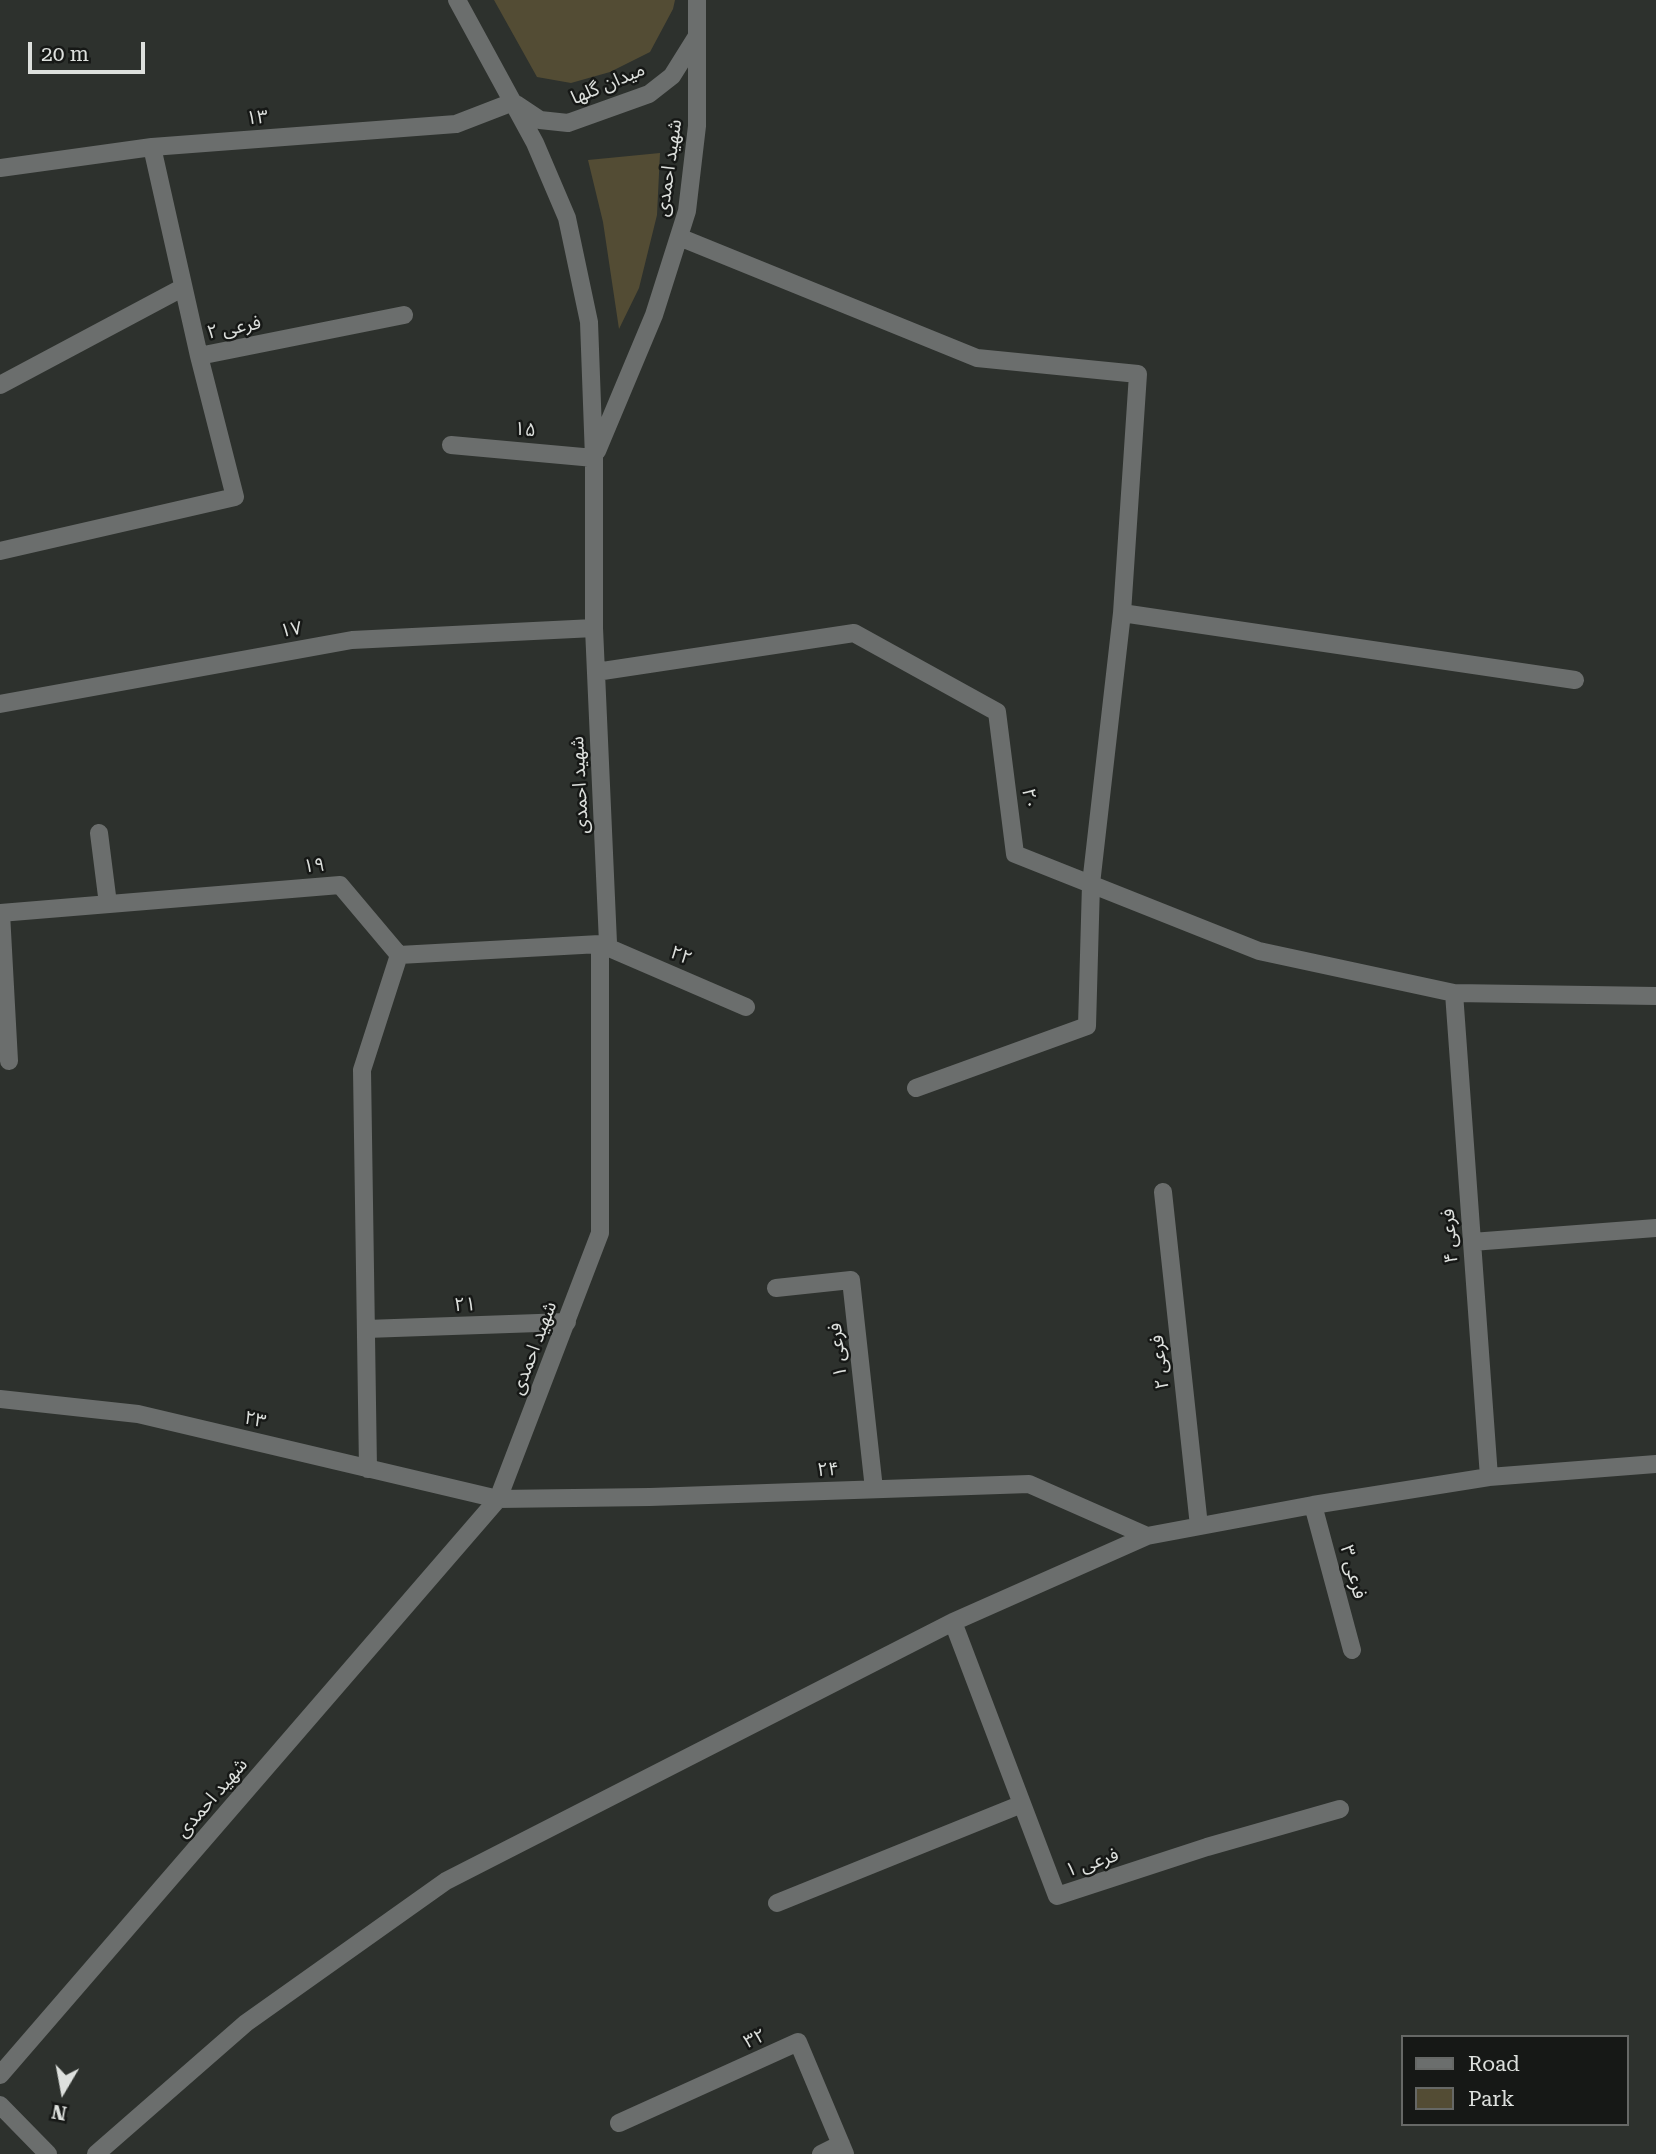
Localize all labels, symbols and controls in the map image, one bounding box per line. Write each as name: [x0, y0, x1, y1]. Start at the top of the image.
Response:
scale bar: [32, 28, 149, 72]
text: 20 m: [41, 42, 89, 66]
street label: میدان گلها: [568, 58, 648, 110]
street label: ۱۳: [245, 106, 269, 130]
street label: شهید احمدی: [651, 118, 687, 218]
street label: فرعی ۲: [205, 312, 263, 344]
street label: ۱۵: [513, 418, 537, 442]
street label: ۱۷: [278, 617, 304, 643]
street label: شهید احمدی: [566, 736, 594, 834]
street label: ۲۰: [1016, 787, 1042, 811]
street label: ۱۹: [302, 854, 326, 878]
street label: ۲۲: [667, 941, 695, 971]
street label: فرعی ۴: [1437, 1208, 1463, 1264]
street label: ۲۱: [454, 1293, 476, 1317]
street label: شهید احمدی: [506, 1298, 562, 1398]
street label: فرعی ۱: [824, 1322, 852, 1378]
street label: فرعی ۲: [1146, 1334, 1174, 1390]
street label: ۲۳: [242, 1406, 268, 1434]
street label: ۲۴: [817, 1458, 839, 1482]
street label: فرعی ۳: [1335, 1543, 1371, 1601]
street label: شهید احمدی: [171, 1754, 253, 1842]
street label: فرعی ۱: [1062, 1844, 1122, 1882]
street label: ۳۲: [740, 2024, 770, 2054]
legend: [1400, 2035, 1628, 2126]
text: Road: [1468, 2052, 1520, 2076]
north arrow: [28, 2056, 98, 2126]
text: Park: [1468, 2087, 1514, 2111]
text: N: [50, 2100, 68, 2125]

